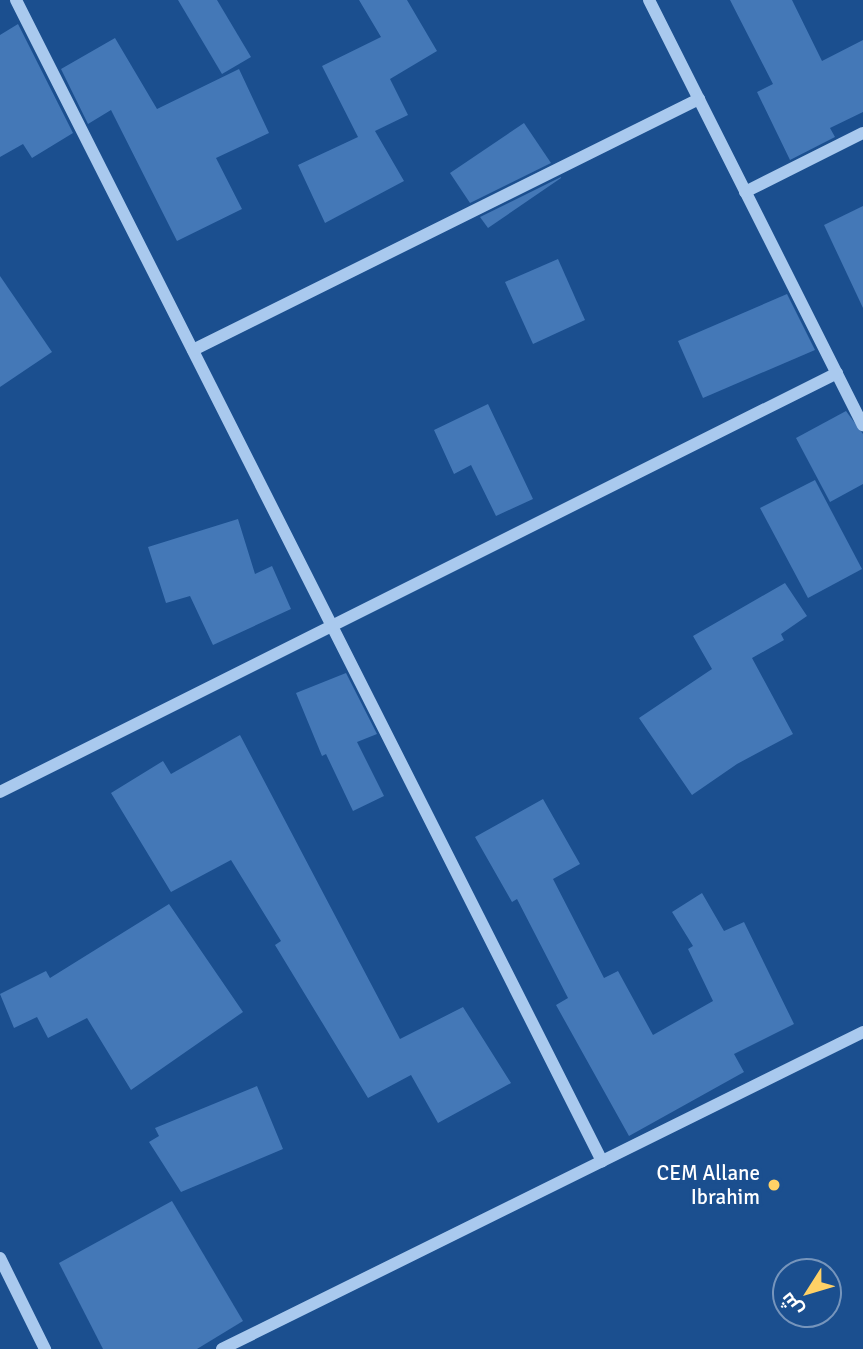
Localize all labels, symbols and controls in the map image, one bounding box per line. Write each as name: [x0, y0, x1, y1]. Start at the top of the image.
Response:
place label: CEM Allane Ibrahim: [656, 1160, 760, 1210]
marker: CEM Allane Ibrahim: [766, 1177, 782, 1193]
north arrow: [772, 1258, 842, 1328]
text: ش: [775, 1287, 809, 1321]

